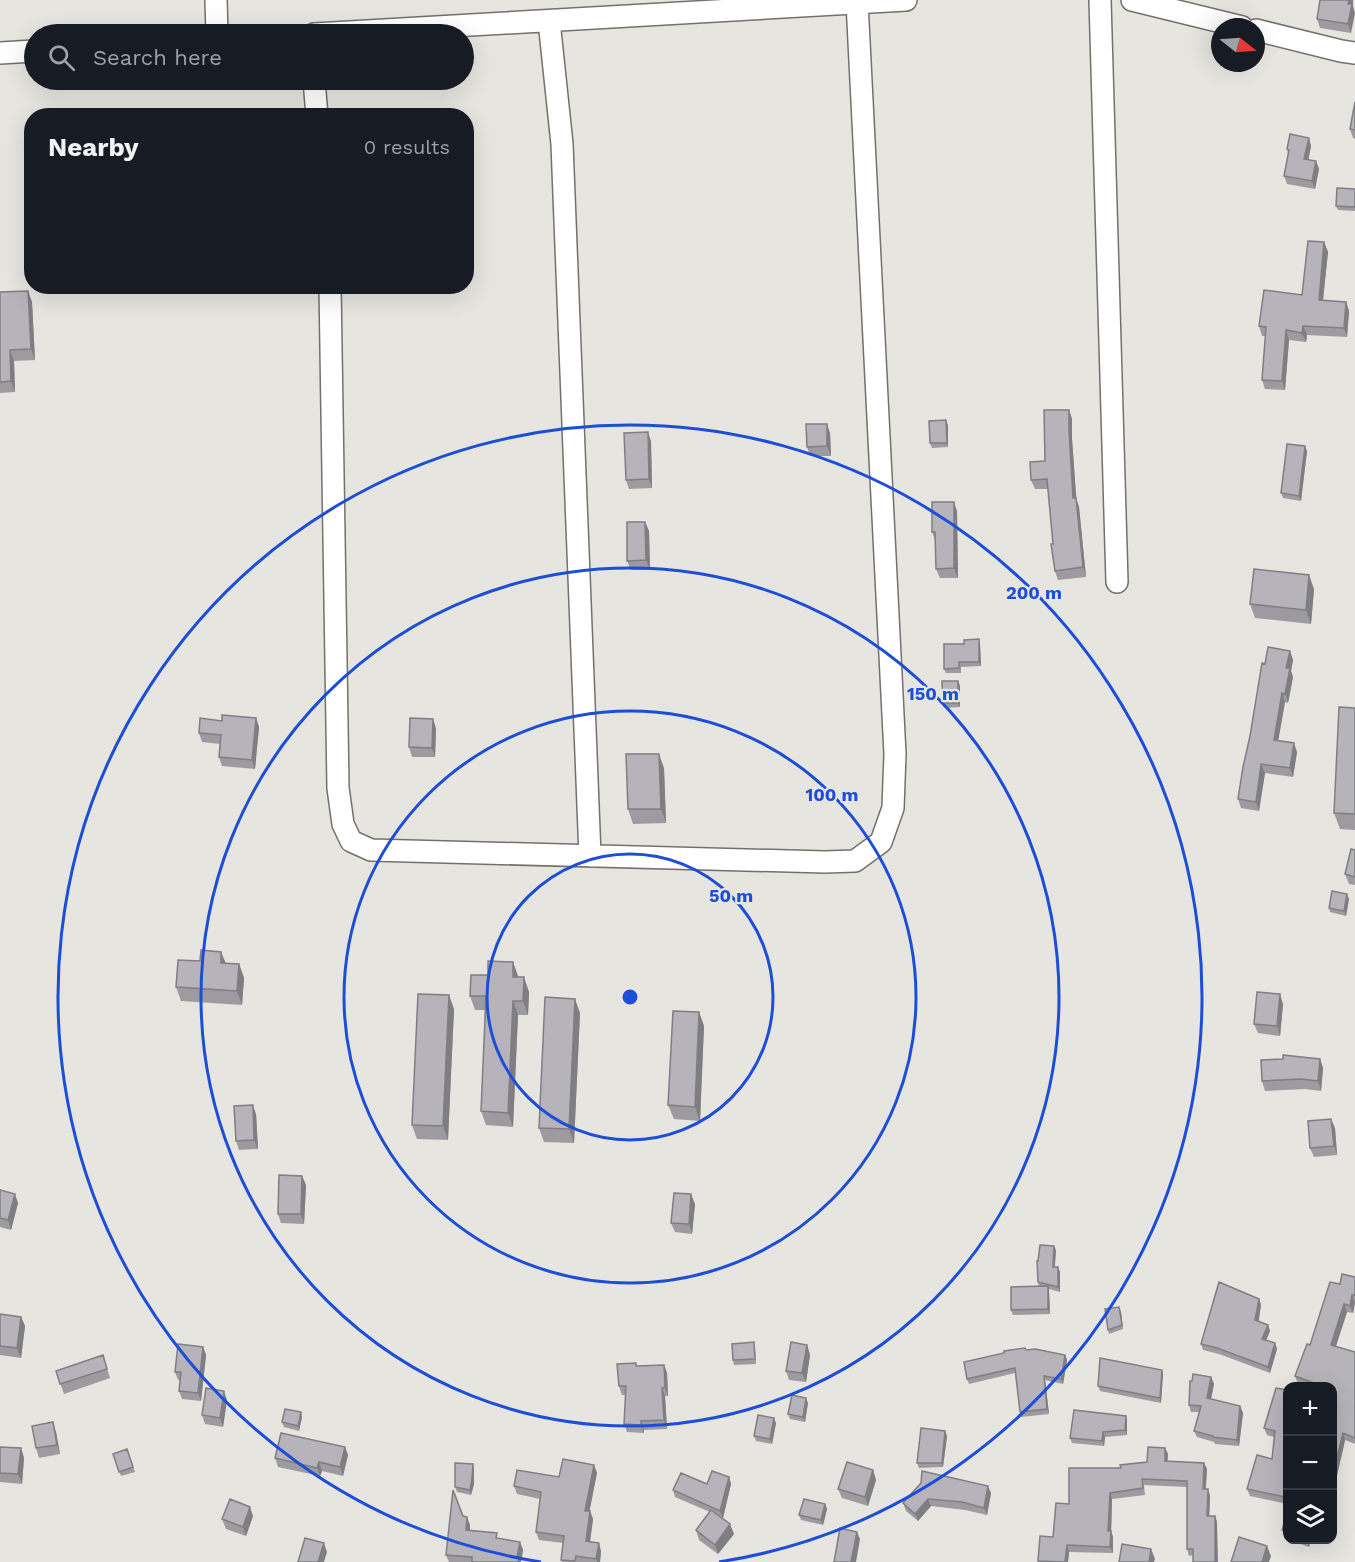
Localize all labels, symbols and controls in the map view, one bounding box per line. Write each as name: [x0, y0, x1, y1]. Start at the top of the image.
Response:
north arrow: [1211, 18, 1265, 72]
search box: [24, 24, 474, 90]
icon: search: [45, 41, 78, 74]
text: Search here: [93, 45, 222, 70]
text: Nearby: [48, 132, 139, 162]
text: 0 results: [364, 135, 450, 159]
text: 200 m: [1006, 582, 1062, 603]
text: 150 m: [907, 683, 959, 704]
text: 100 m: [805, 784, 859, 805]
text: 50 m: [709, 885, 753, 906]
centre of rings: [620, 987, 640, 1007]
map controls: [1283, 1382, 1337, 1544]
button: +: [1283, 1382, 1337, 1436]
button: −: [1283, 1436, 1337, 1490]
button: layers: [1283, 1490, 1337, 1544]

